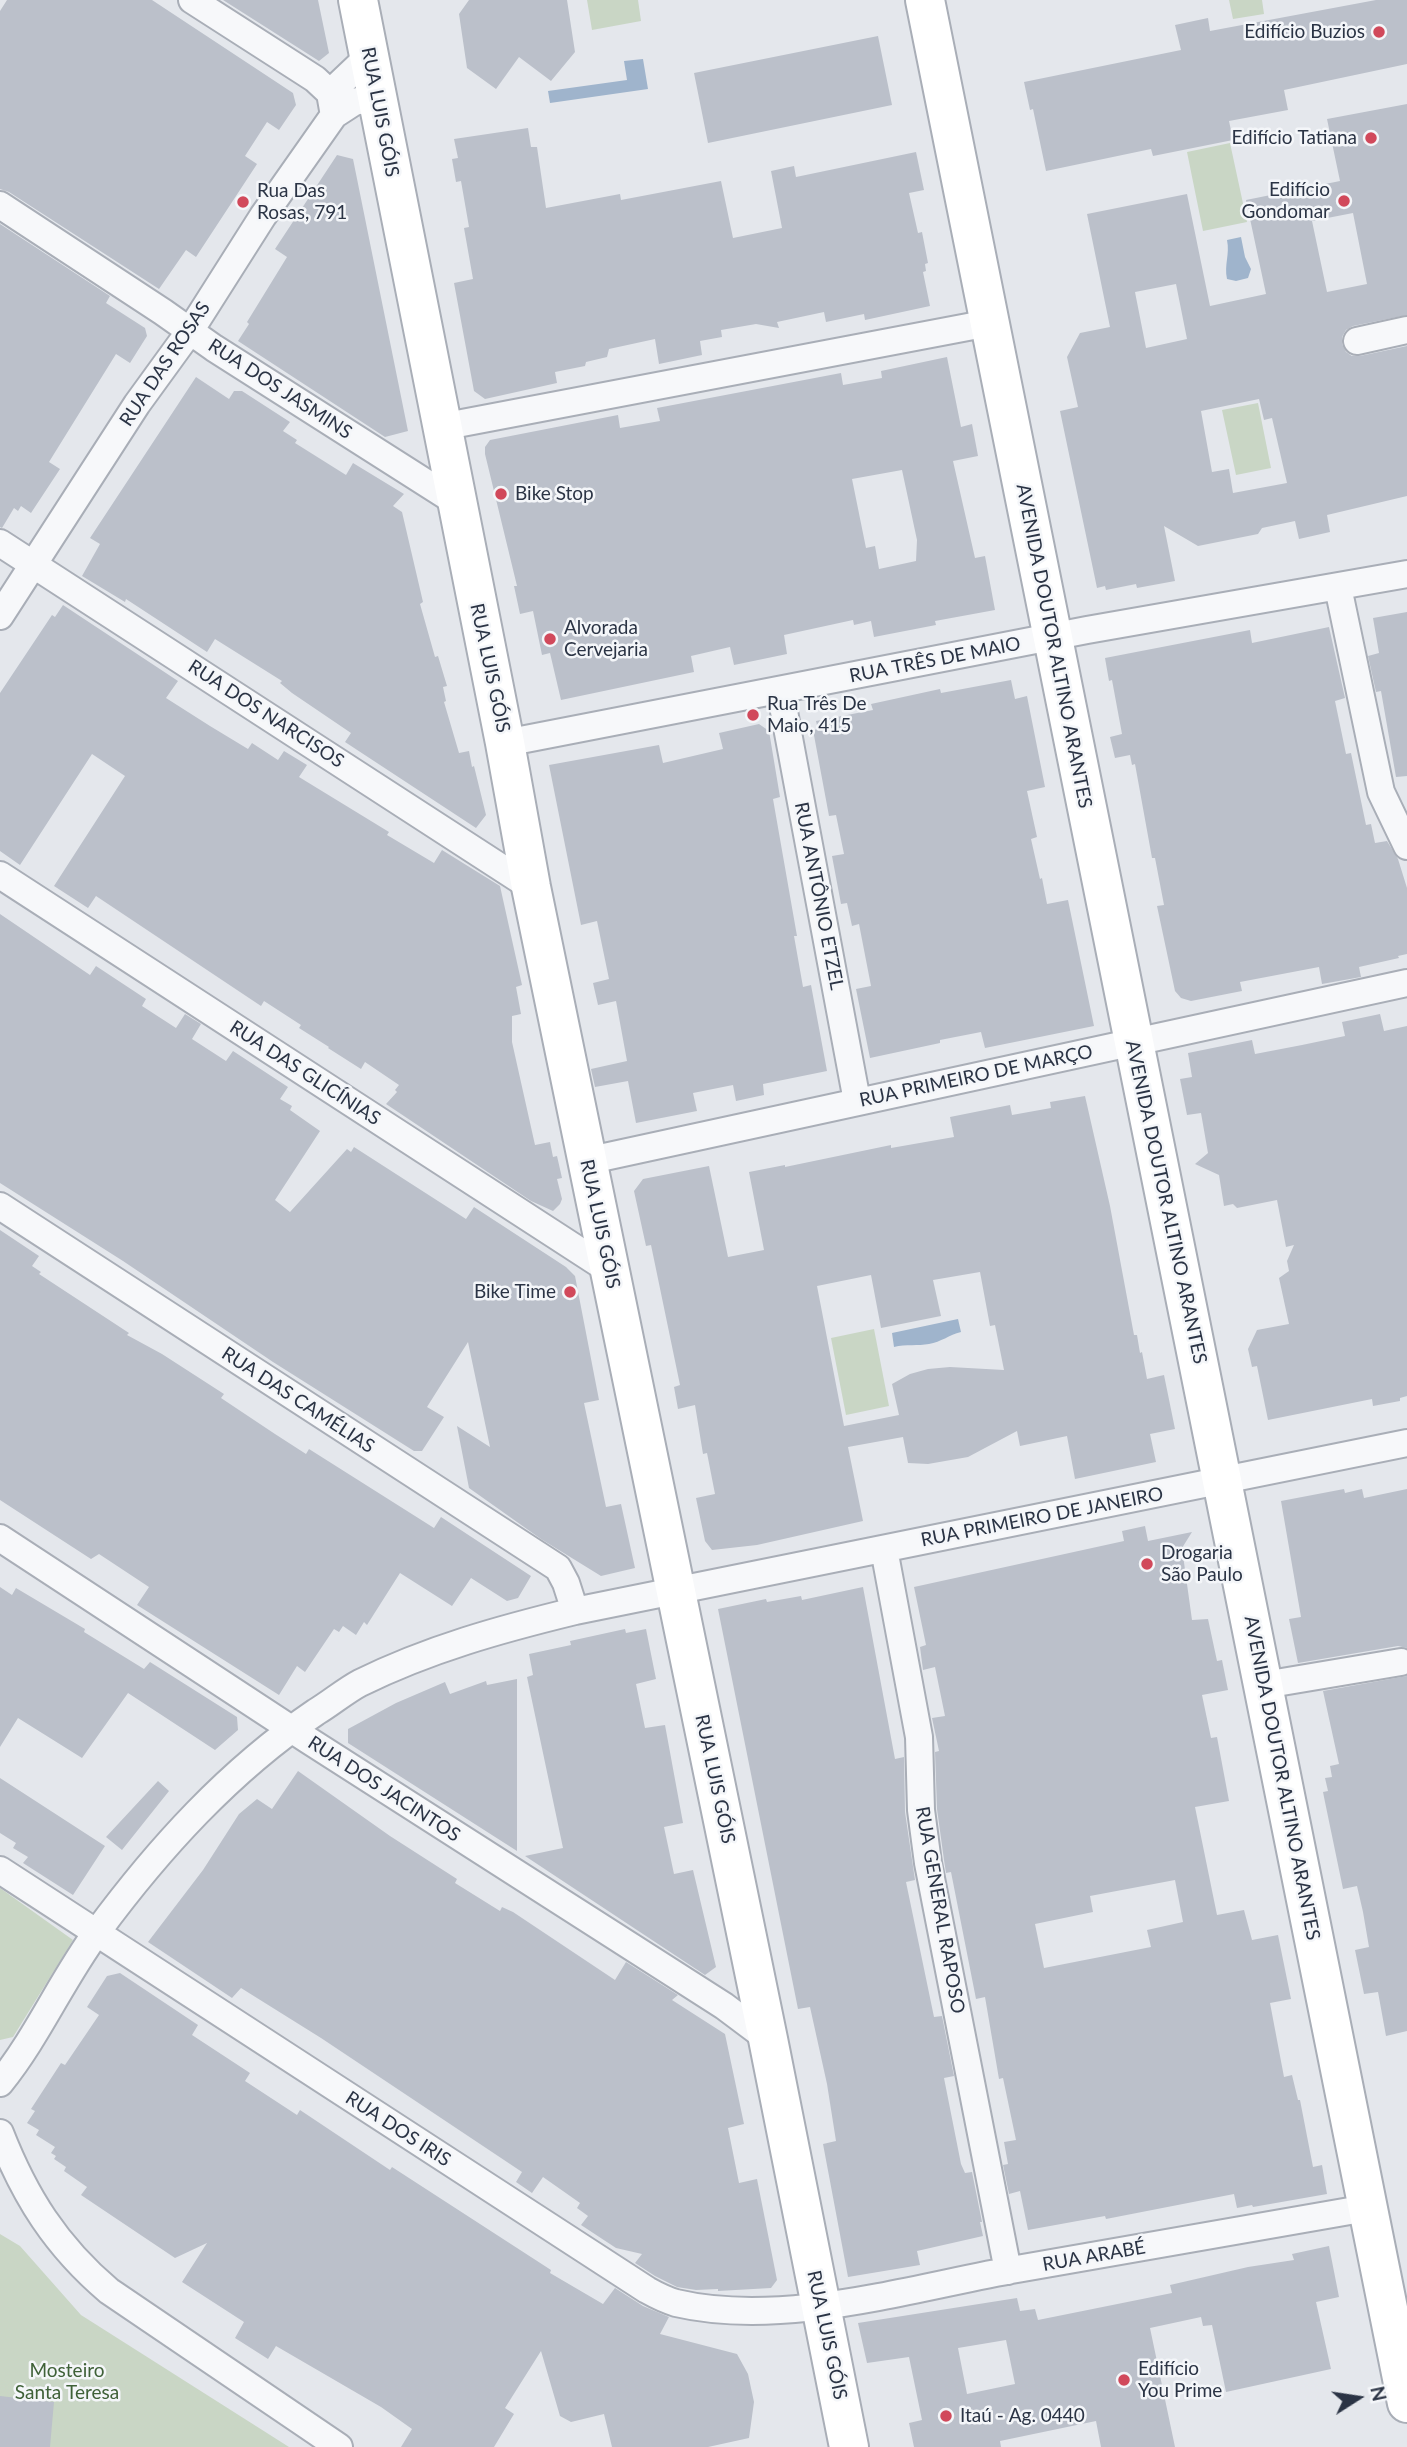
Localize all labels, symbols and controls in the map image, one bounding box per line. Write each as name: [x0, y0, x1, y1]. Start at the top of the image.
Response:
place label: Edifício Buzios: [1244, 21, 1365, 43]
marker: Edifício Buzios: [1371, 24, 1387, 40]
street label: RUA LUIS GÓIS: [356, 45, 404, 179]
place label: Edifício Tatiana: [1232, 127, 1357, 149]
marker: Edifício Tatiana: [1363, 130, 1379, 146]
place label: Edifício Gondomar: [1241, 179, 1330, 223]
place label: Rua Das Rosas, 791: [257, 180, 347, 224]
marker: Edifício Gondomar: [1336, 193, 1352, 209]
marker: Rua Das Rosas, 791: [235, 194, 251, 210]
street label: RUA DAS ROSAS: [115, 297, 215, 431]
street label: RUA DOS JASMINS: [204, 334, 356, 444]
street label: AVENIDA DOUTOR ALTINO ARANTES: [1011, 482, 1097, 810]
place label: Bike Stop: [515, 483, 594, 505]
marker: Bike Stop: [493, 486, 509, 502]
street label: RUA LUIS GÓIS: [465, 601, 515, 735]
place label: Alvorada Cervejaria: [564, 617, 648, 661]
marker: Alvorada Cervejaria: [542, 631, 558, 647]
street label: RUA TRÊS DE MAIO: [848, 632, 1022, 688]
street label: RUA DOS NARCISOS: [184, 655, 348, 773]
place label: Rua Três De Maio, 415: [767, 693, 867, 737]
marker: Rua Três De Maio, 415: [745, 707, 761, 723]
street label: RUA ANTÔNIO ETZEL: [790, 800, 848, 992]
street label: RUA DAS GLICÍNIAS: [225, 1016, 385, 1130]
street label: AVENIDA DOUTOR ALTINO ARANTES: [1121, 1038, 1211, 1366]
street label: RUA PRIMEIRO DE MARÇO: [857, 1040, 1095, 1112]
street label: RUA LUIS GÓIS: [575, 1157, 625, 1291]
place label: Bike Time: [474, 1281, 556, 1303]
marker: Bike Time: [562, 1284, 578, 1300]
street label: RUA DAS CAMÉLIAS: [217, 1342, 379, 1458]
street label: RUA PRIMEIRO DE JANEIRO: [919, 1482, 1165, 1552]
place label: Drogaria São Paulo: [1161, 1542, 1243, 1586]
marker: Drogaria São Paulo: [1139, 1556, 1155, 1572]
street label: AVENIDA DOUTOR ALTINO ARANTES: [1239, 1614, 1325, 1942]
street label: RUA LUIS GÓIS: [690, 1712, 740, 1846]
street label: RUA DOS JACINTOS: [304, 1731, 464, 1847]
street label: RUA GENERAL RAPOSO: [911, 1805, 969, 2015]
street label: RUA DOS IRIS: [341, 2087, 455, 2171]
street label: RUA ARABÉ: [1041, 2236, 1147, 2276]
street label: RUA LUIS GÓIS: [802, 2268, 852, 2402]
place label: Edifício You Prime: [1138, 2358, 1222, 2402]
park label: Mosteiro Santa Teresa: [15, 2360, 119, 2404]
north arrow: [1323, 2363, 1393, 2433]
marker: Edifício You Prime: [1116, 2372, 1132, 2388]
text: N: [1366, 2384, 1392, 2403]
place label: Itaú - Ag. 0440: [960, 2405, 1085, 2427]
marker: Itaú - Ag. 0440: [938, 2408, 954, 2424]

